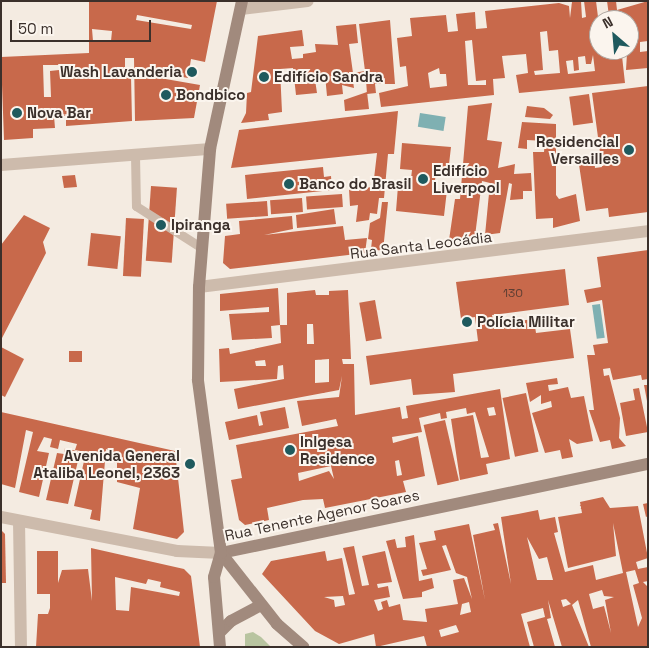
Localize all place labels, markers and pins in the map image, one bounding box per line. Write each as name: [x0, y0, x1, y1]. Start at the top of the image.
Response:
place label: Wash Lavanderia: [60, 63, 182, 81]
marker: Wash Lavanderia: [186, 66, 198, 78]
place label: Edifício Sandra: [274, 68, 383, 86]
marker: Edifício Sandra: [258, 71, 270, 83]
place label: Bondbico: [176, 86, 245, 104]
marker: Bondbico: [160, 89, 172, 101]
place label: Nova Bar: [27, 104, 91, 122]
marker: Nova Bar: [11, 107, 23, 119]
place label: Residencial Versailles: [536, 132, 619, 167]
marker: Residencial Versailles: [623, 144, 635, 156]
place label: Edifício Liverpool: [433, 161, 500, 196]
marker: Edifício Liverpool: [417, 173, 429, 185]
place label: Banco do Brasil: [299, 175, 411, 193]
marker: Banco do Brasil: [283, 178, 295, 190]
place label: Ipiranga: [171, 216, 230, 234]
marker: Ipiranga: [155, 219, 167, 231]
place label: Polícia Militar: [477, 313, 575, 331]
marker: Polícia Militar: [461, 316, 473, 328]
place label: Inlgesa Residence: [300, 432, 375, 467]
marker: Inlgesa Residence: [284, 444, 296, 456]
place label: Avenida General Ataliba Leonel, 2363: [33, 446, 180, 481]
marker: Avenida General Ataliba Leonel, 2363: [184, 458, 196, 470]

